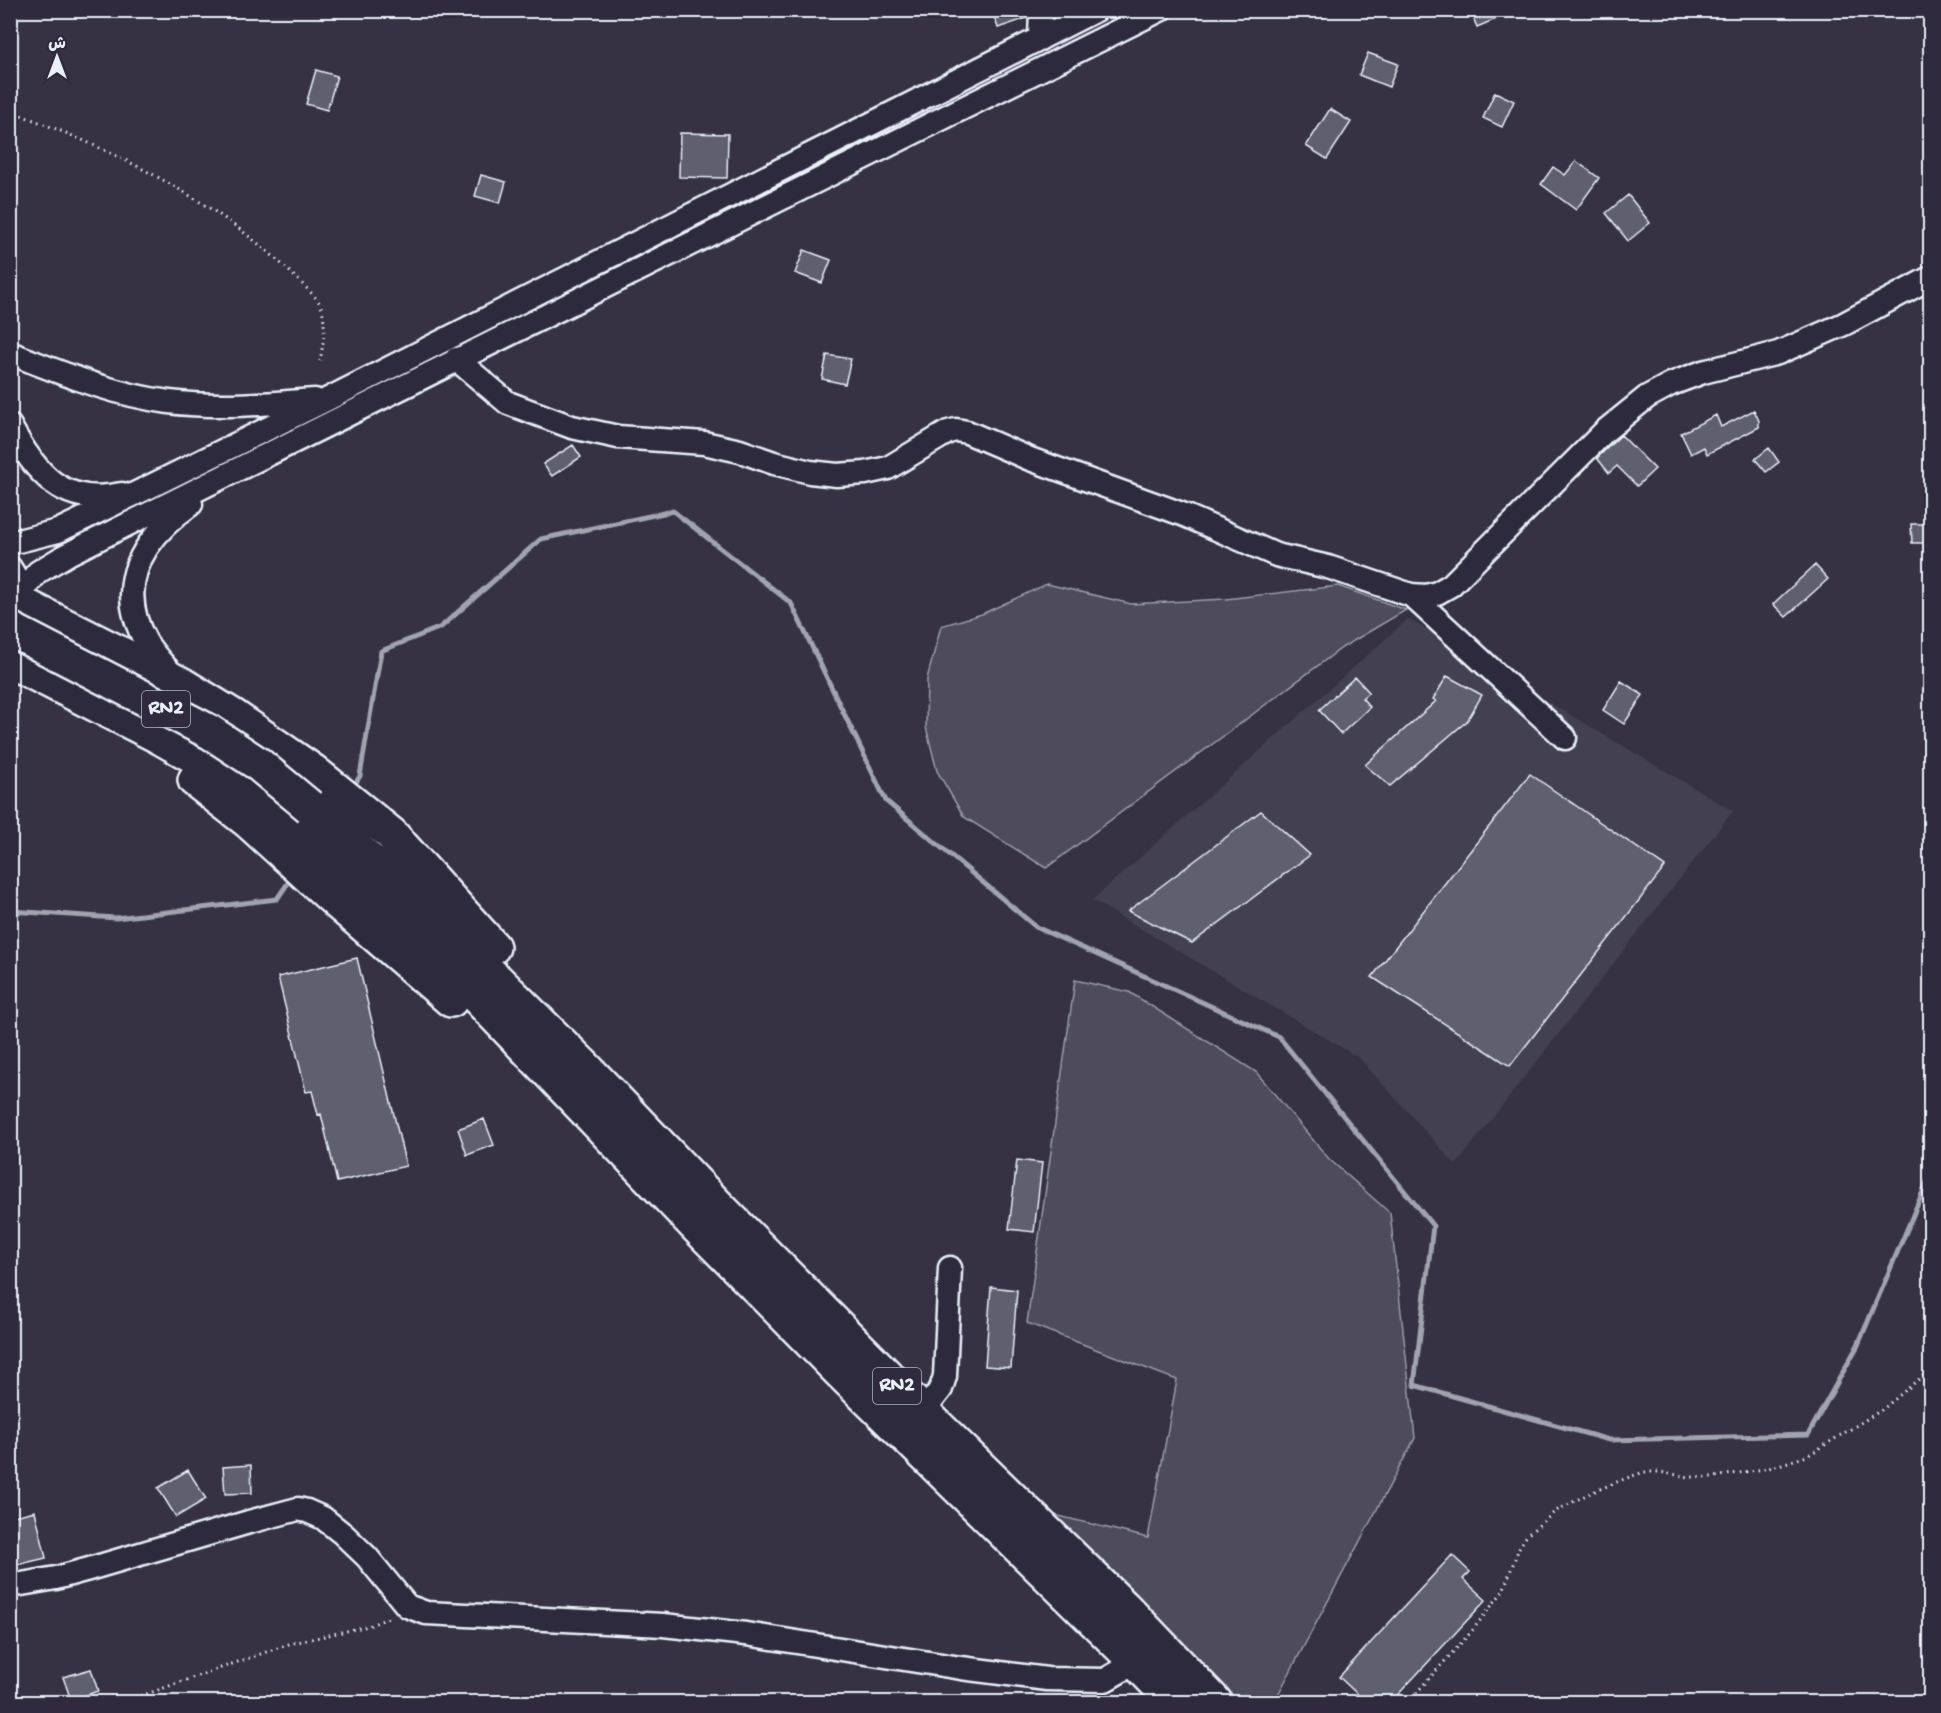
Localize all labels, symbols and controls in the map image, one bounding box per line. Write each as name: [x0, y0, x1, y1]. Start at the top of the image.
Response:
north arrow: [27, 27, 87, 87]
text: ش: [48, 36, 66, 55]
road number: RN2: [142, 691, 190, 727]
road number: RN2: [873, 1368, 921, 1404]

